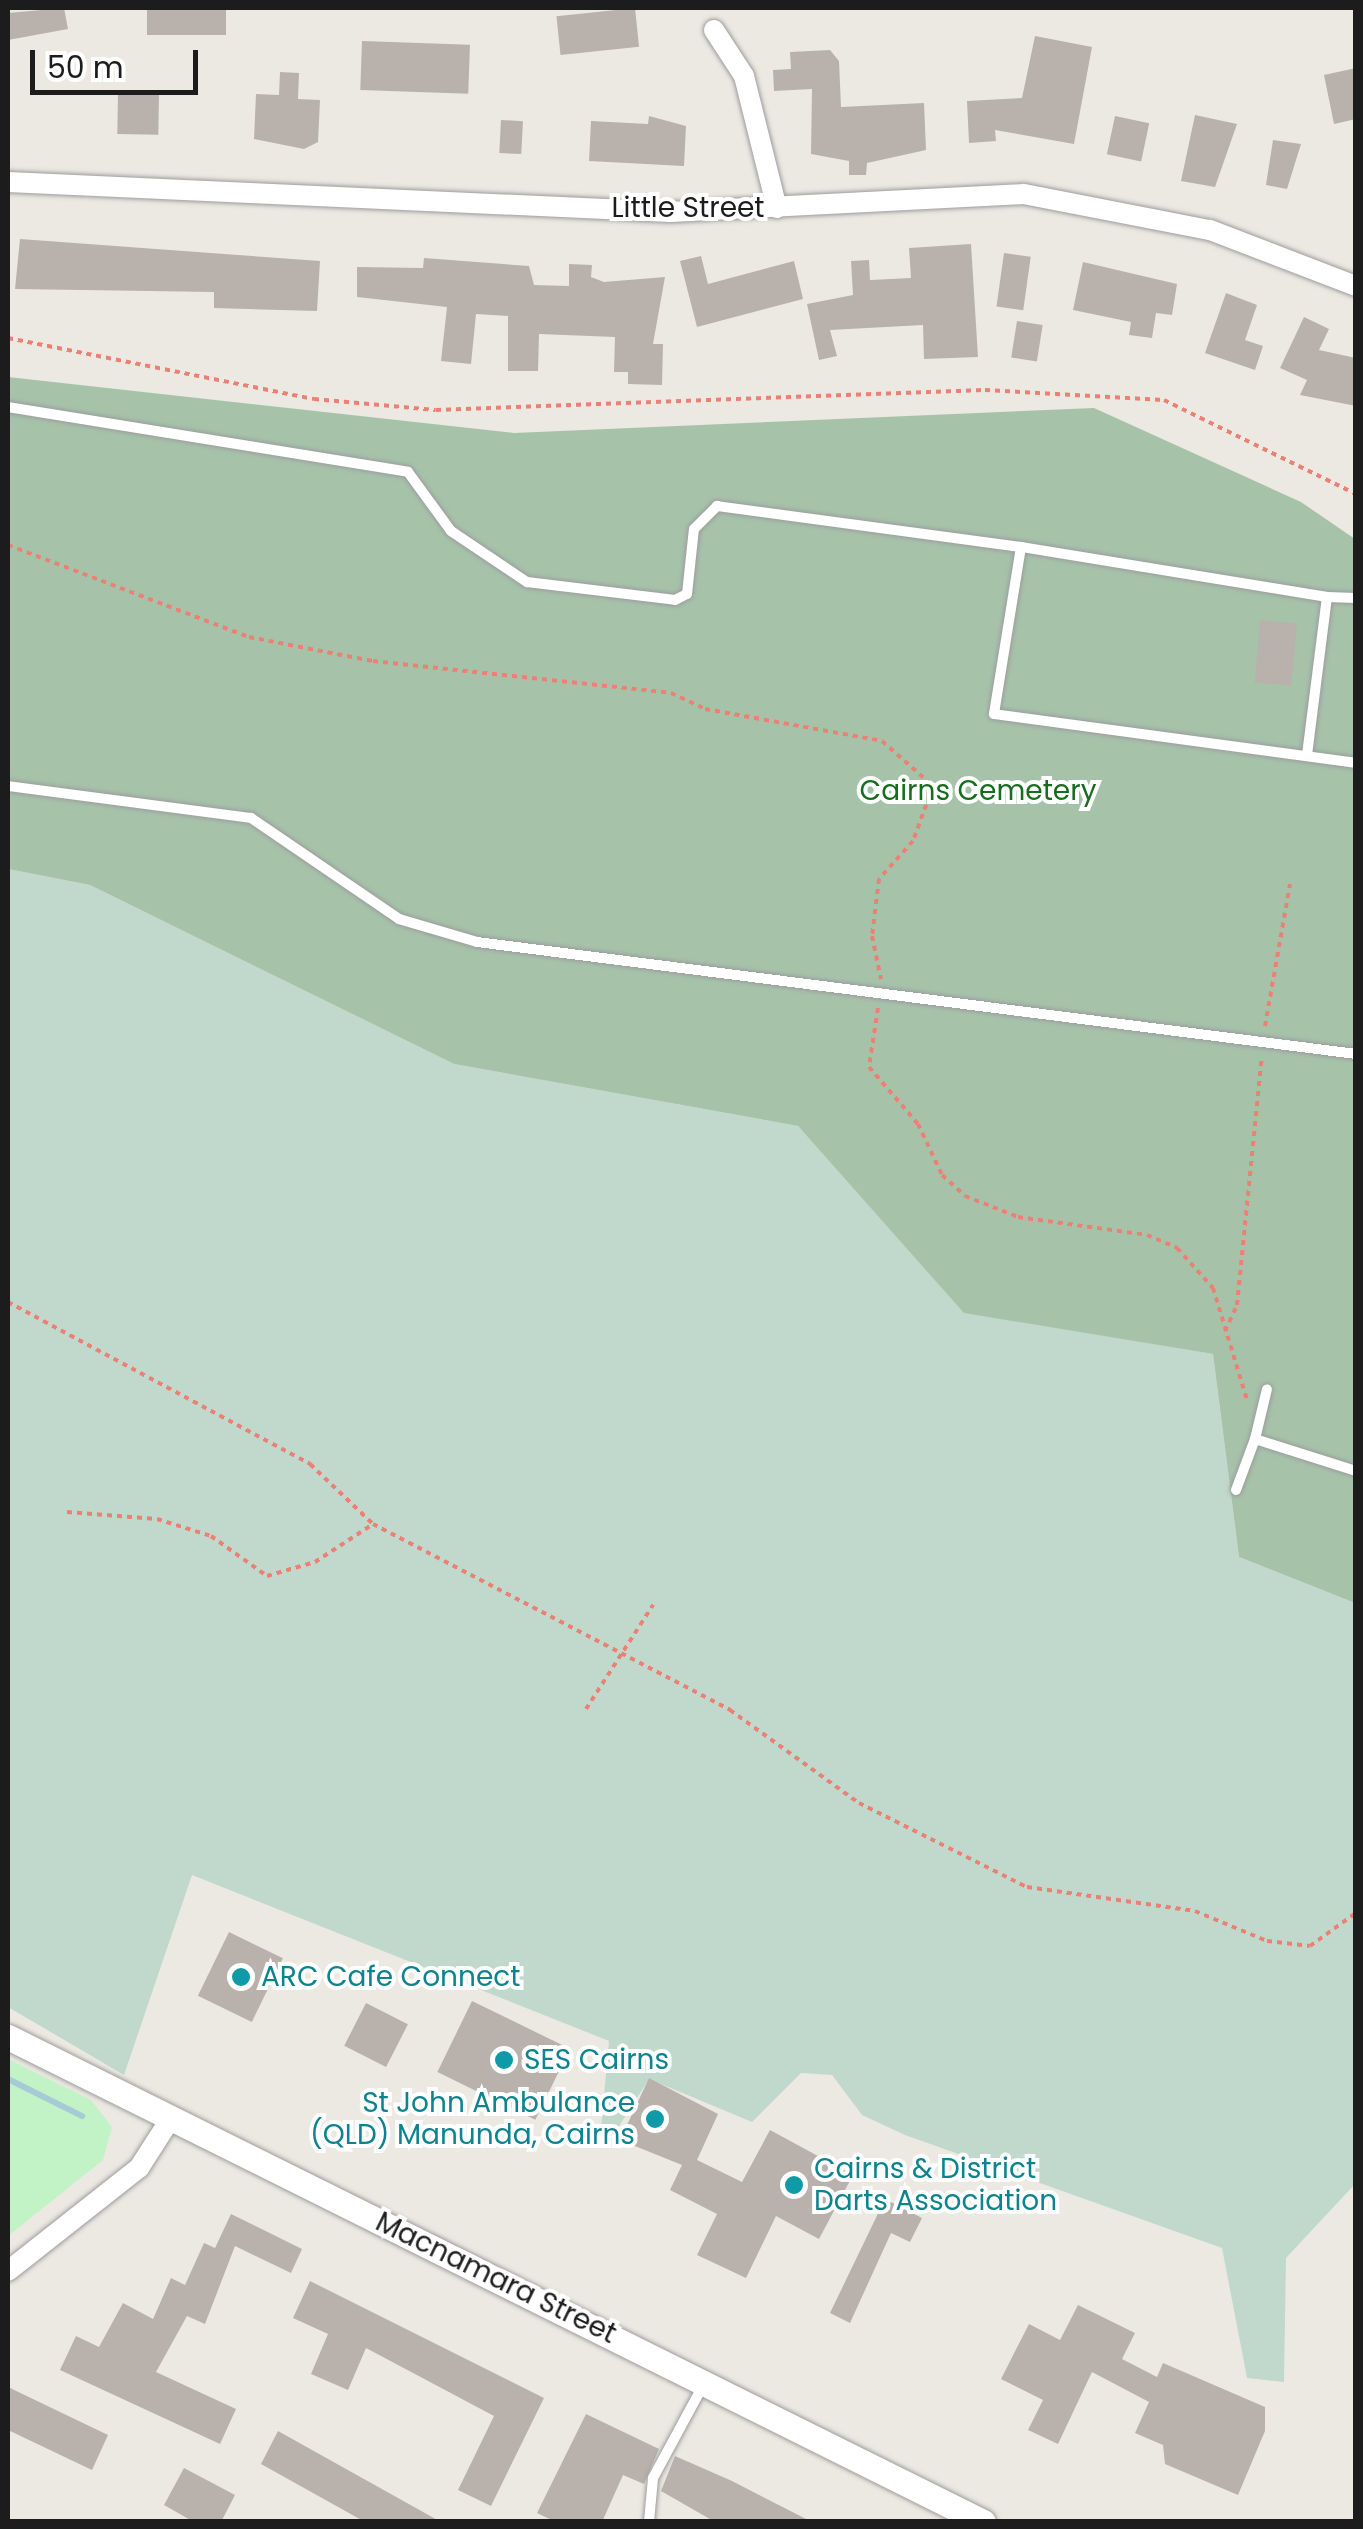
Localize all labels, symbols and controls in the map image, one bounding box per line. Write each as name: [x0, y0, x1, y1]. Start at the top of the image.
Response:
scale bar: [35, 30, 202, 92]
text: 50 m: [47, 46, 124, 89]
street label: Little Street: [611, 191, 765, 225]
park label: Cairns Cemetery: [860, 774, 1096, 808]
place label: ARC Cafe Connect: [261, 1960, 521, 1994]
marker: ARC Cafe Connect: [230, 1966, 252, 1988]
place label: SES Cairns: [524, 2043, 669, 2077]
marker: SES Cairns: [493, 2049, 515, 2071]
place label: St John Ambulance (QLD) Manunda, Cairns: [310, 2086, 635, 2152]
marker: St John Ambulance (QLD) Manunda, Cairns: [644, 2108, 666, 2130]
place label: Cairns & District Darts Association: [814, 2152, 1057, 2218]
marker: Cairns & District Darts Association: [783, 2174, 805, 2196]
street label: Macnamara Street: [370, 2205, 622, 2351]

